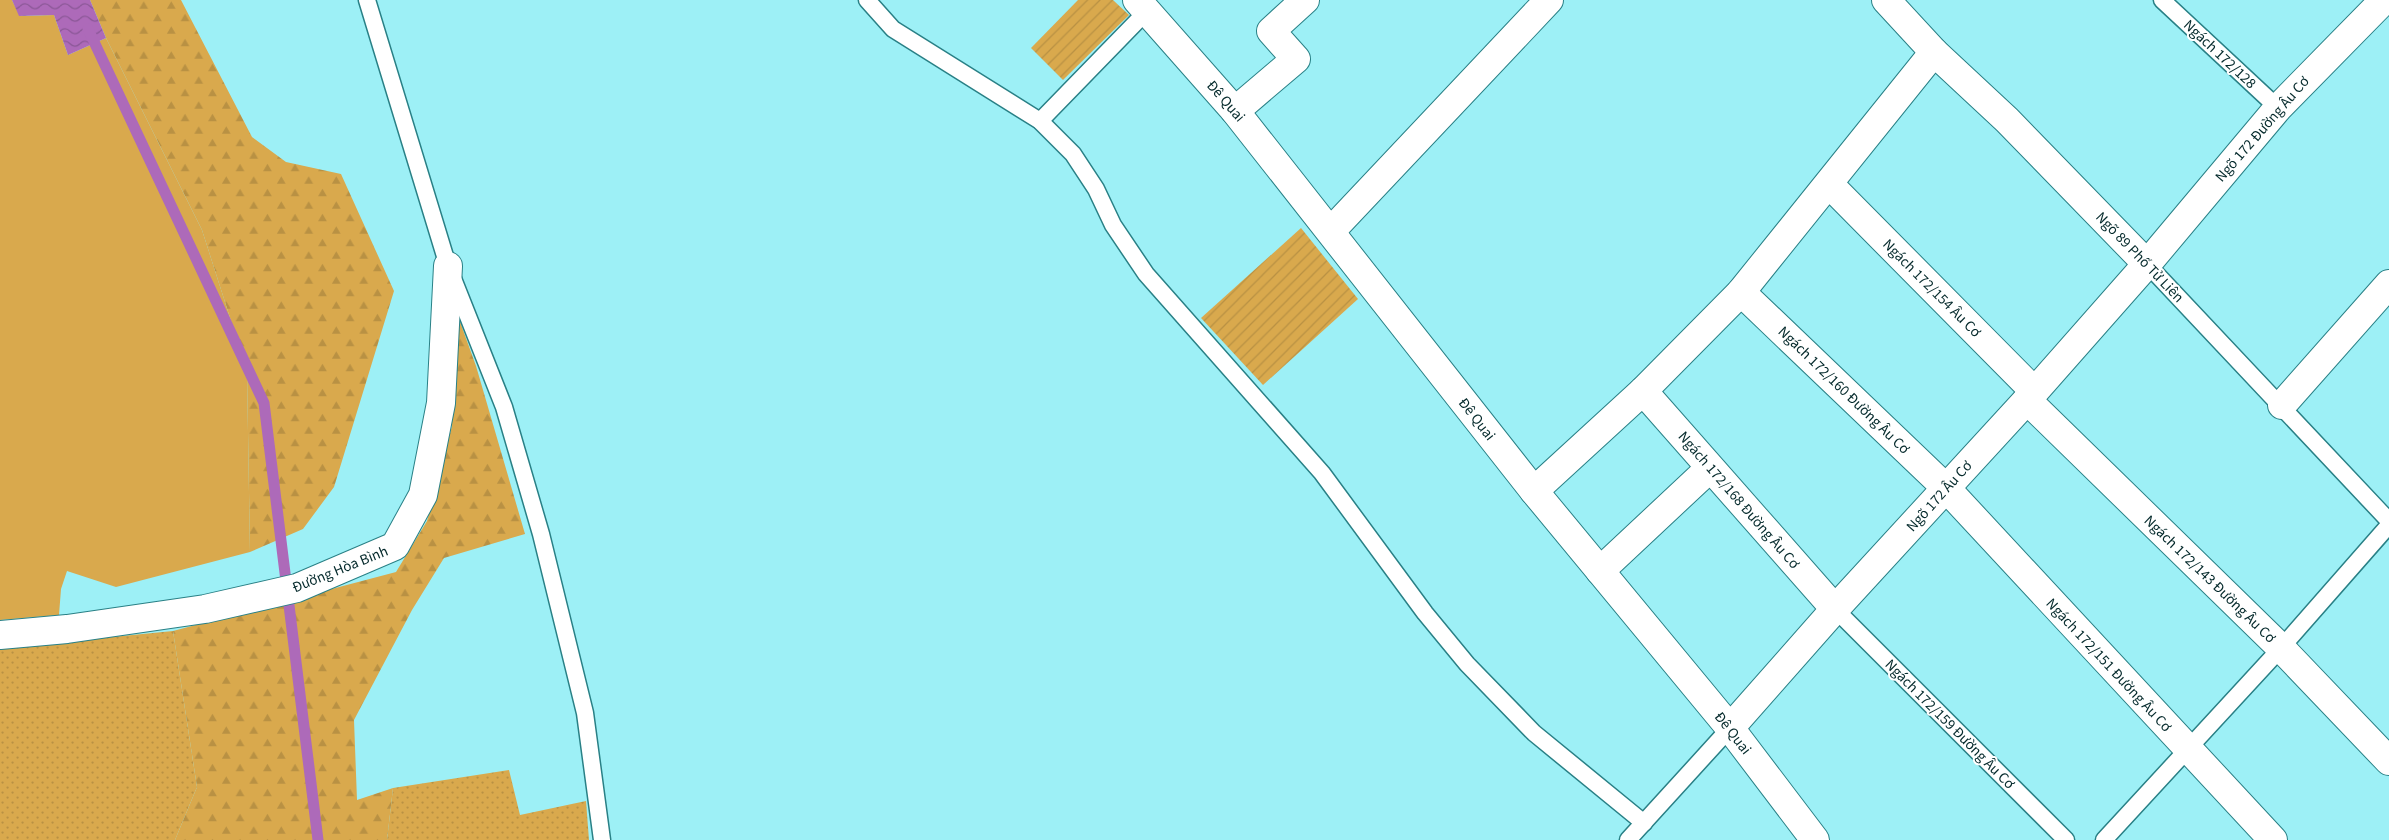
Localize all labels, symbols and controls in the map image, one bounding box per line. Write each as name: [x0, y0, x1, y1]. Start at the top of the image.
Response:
street label: Ngách 172/128: [2179, 15, 2261, 94]
street label: Ngõ 172 Đường Âu Cơ: [2210, 72, 2314, 187]
street label: Đê Quai: [1202, 76, 1250, 127]
street label: Ngõ 89 Phố Tử Liên: [2091, 207, 2189, 307]
street label: Ngách 172/154 Âu Cơ: [1878, 234, 1986, 342]
street label: Ngách 172/160 Đường Âu Cơ: [1773, 322, 1914, 459]
street label: Đê Quai: [1453, 393, 1500, 445]
street label: Ngách 172/168 Đường Âu Cơ: [1673, 427, 1804, 574]
street label: Ngõ 172 Âu Cơ: [1902, 456, 1977, 537]
street label: Ngách 172/143 Đường Âu Cơ: [2139, 511, 2280, 648]
street label: Đường Hòa Bình: [289, 541, 391, 598]
street label: Ngách 172/151 Đường Âu Cơ: [2041, 594, 2176, 737]
street label: Ngách 172/159 Đường Âu Cơ: [1880, 655, 2019, 794]
street label: Đê Quai: [1709, 707, 1756, 759]

